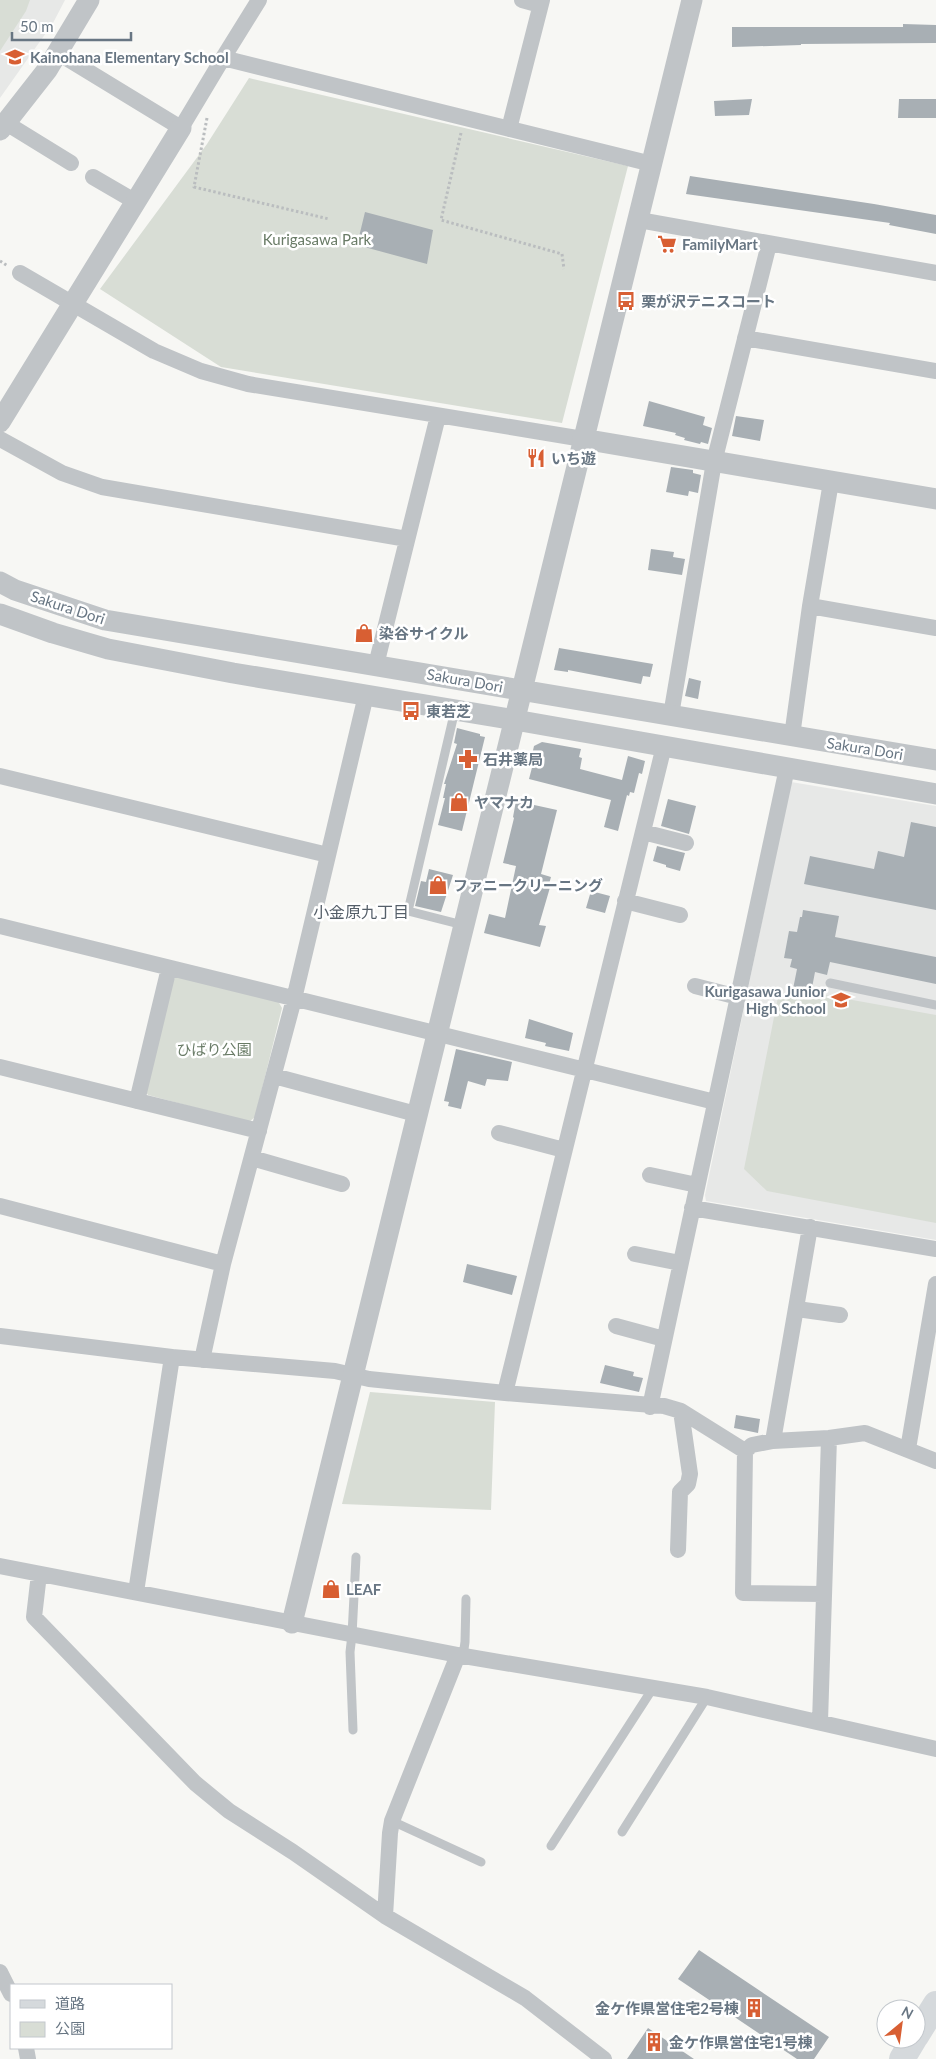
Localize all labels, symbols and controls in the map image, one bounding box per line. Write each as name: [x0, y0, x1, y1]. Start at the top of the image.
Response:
scale bar: [12, 10, 131, 42]
text: 50 m: [20, 17, 54, 35]
school or university icon: Kainohana Elementary School: [4, 46, 26, 68]
place label: Kainohana Elementary School: [30, 48, 229, 66]
park label: Kurigasawa Park: [263, 230, 372, 248]
supermarket icon: FamilyMart: [656, 233, 678, 255]
place label: FamilyMart: [682, 235, 758, 253]
bus stop icon: 栗が沢テニスコート: [615, 290, 637, 312]
place label: 栗が沢テニスコート: [641, 292, 776, 310]
restaurant icon: いち遊: [525, 447, 547, 469]
place label: いち遊: [551, 449, 596, 467]
street label: Sakura Dori: [29, 587, 107, 627]
shop icon: 染谷サイクル: [353, 622, 375, 644]
place label: 染谷サイクル: [379, 624, 468, 642]
street label: Sakura Dori: [426, 664, 504, 696]
bus stop icon: 東若芝: [400, 700, 422, 722]
place label: 東若芝: [426, 702, 471, 720]
street label: Sakura Dori: [826, 733, 904, 763]
pharmacy icon: 石井薬局: [457, 748, 479, 770]
place label: 石井薬局: [483, 750, 543, 768]
shop icon: ヤマナカ: [448, 791, 470, 813]
place label: ヤマナカ: [474, 793, 534, 811]
shop icon: ファニークリーニング: [427, 874, 449, 896]
place label: ファニークリーニング: [453, 876, 603, 894]
district label: 小金原九丁目: [313, 902, 409, 921]
place label: Kurigasawa Junior High School: [705, 982, 826, 1017]
school or university icon: Kurigasawa Junior High School: [830, 989, 852, 1011]
park label: ひばり公園: [176, 1040, 252, 1058]
shop icon: LEAF: [320, 1578, 342, 1600]
place label: LEAF: [346, 1580, 382, 1598]
legend: [10, 1984, 172, 2049]
text: 道路: [55, 1994, 85, 2012]
building icon: 金ケ作県営住宅2号棟: [743, 1997, 765, 2019]
place label: 金ケ作県営住宅2号棟: [595, 1999, 739, 2017]
north arrow: [876, 1999, 926, 2049]
text: N: [899, 2002, 916, 2022]
text: 公園: [55, 2019, 85, 2037]
building icon: 金ケ作県営住宅1号棟: [643, 2031, 665, 2053]
place label: 金ケ作県営住宅1号棟: [669, 2033, 813, 2051]

